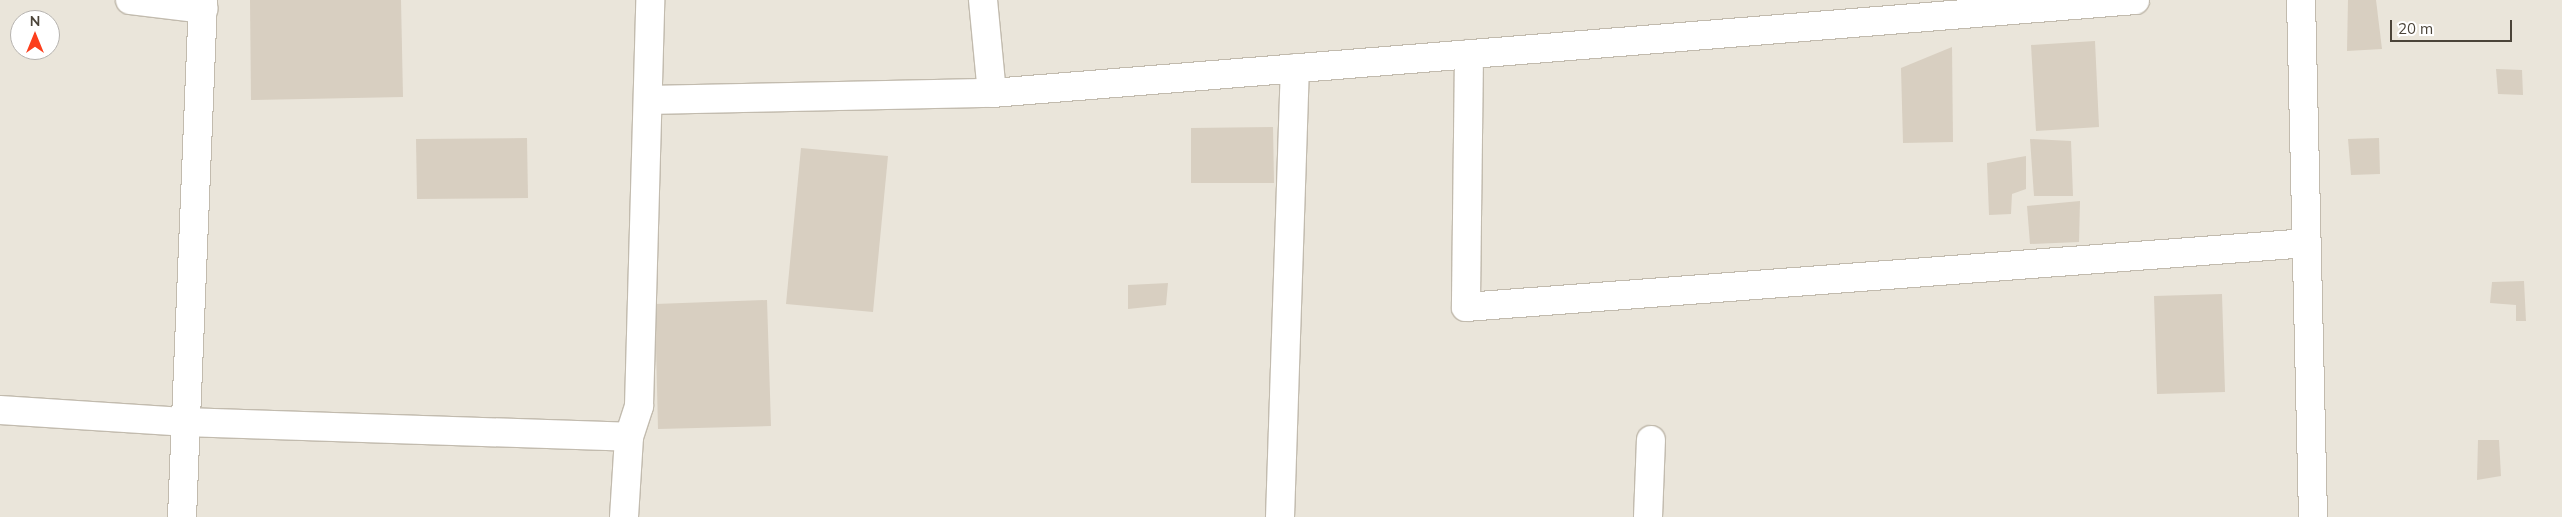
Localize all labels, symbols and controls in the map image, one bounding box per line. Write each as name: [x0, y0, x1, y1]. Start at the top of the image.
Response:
north arrow: [10, 10, 60, 60]
scale bar: [2392, 10, 2514, 42]
text: N: [30, 12, 40, 30]
text: 20 m: [2398, 19, 2433, 38]

